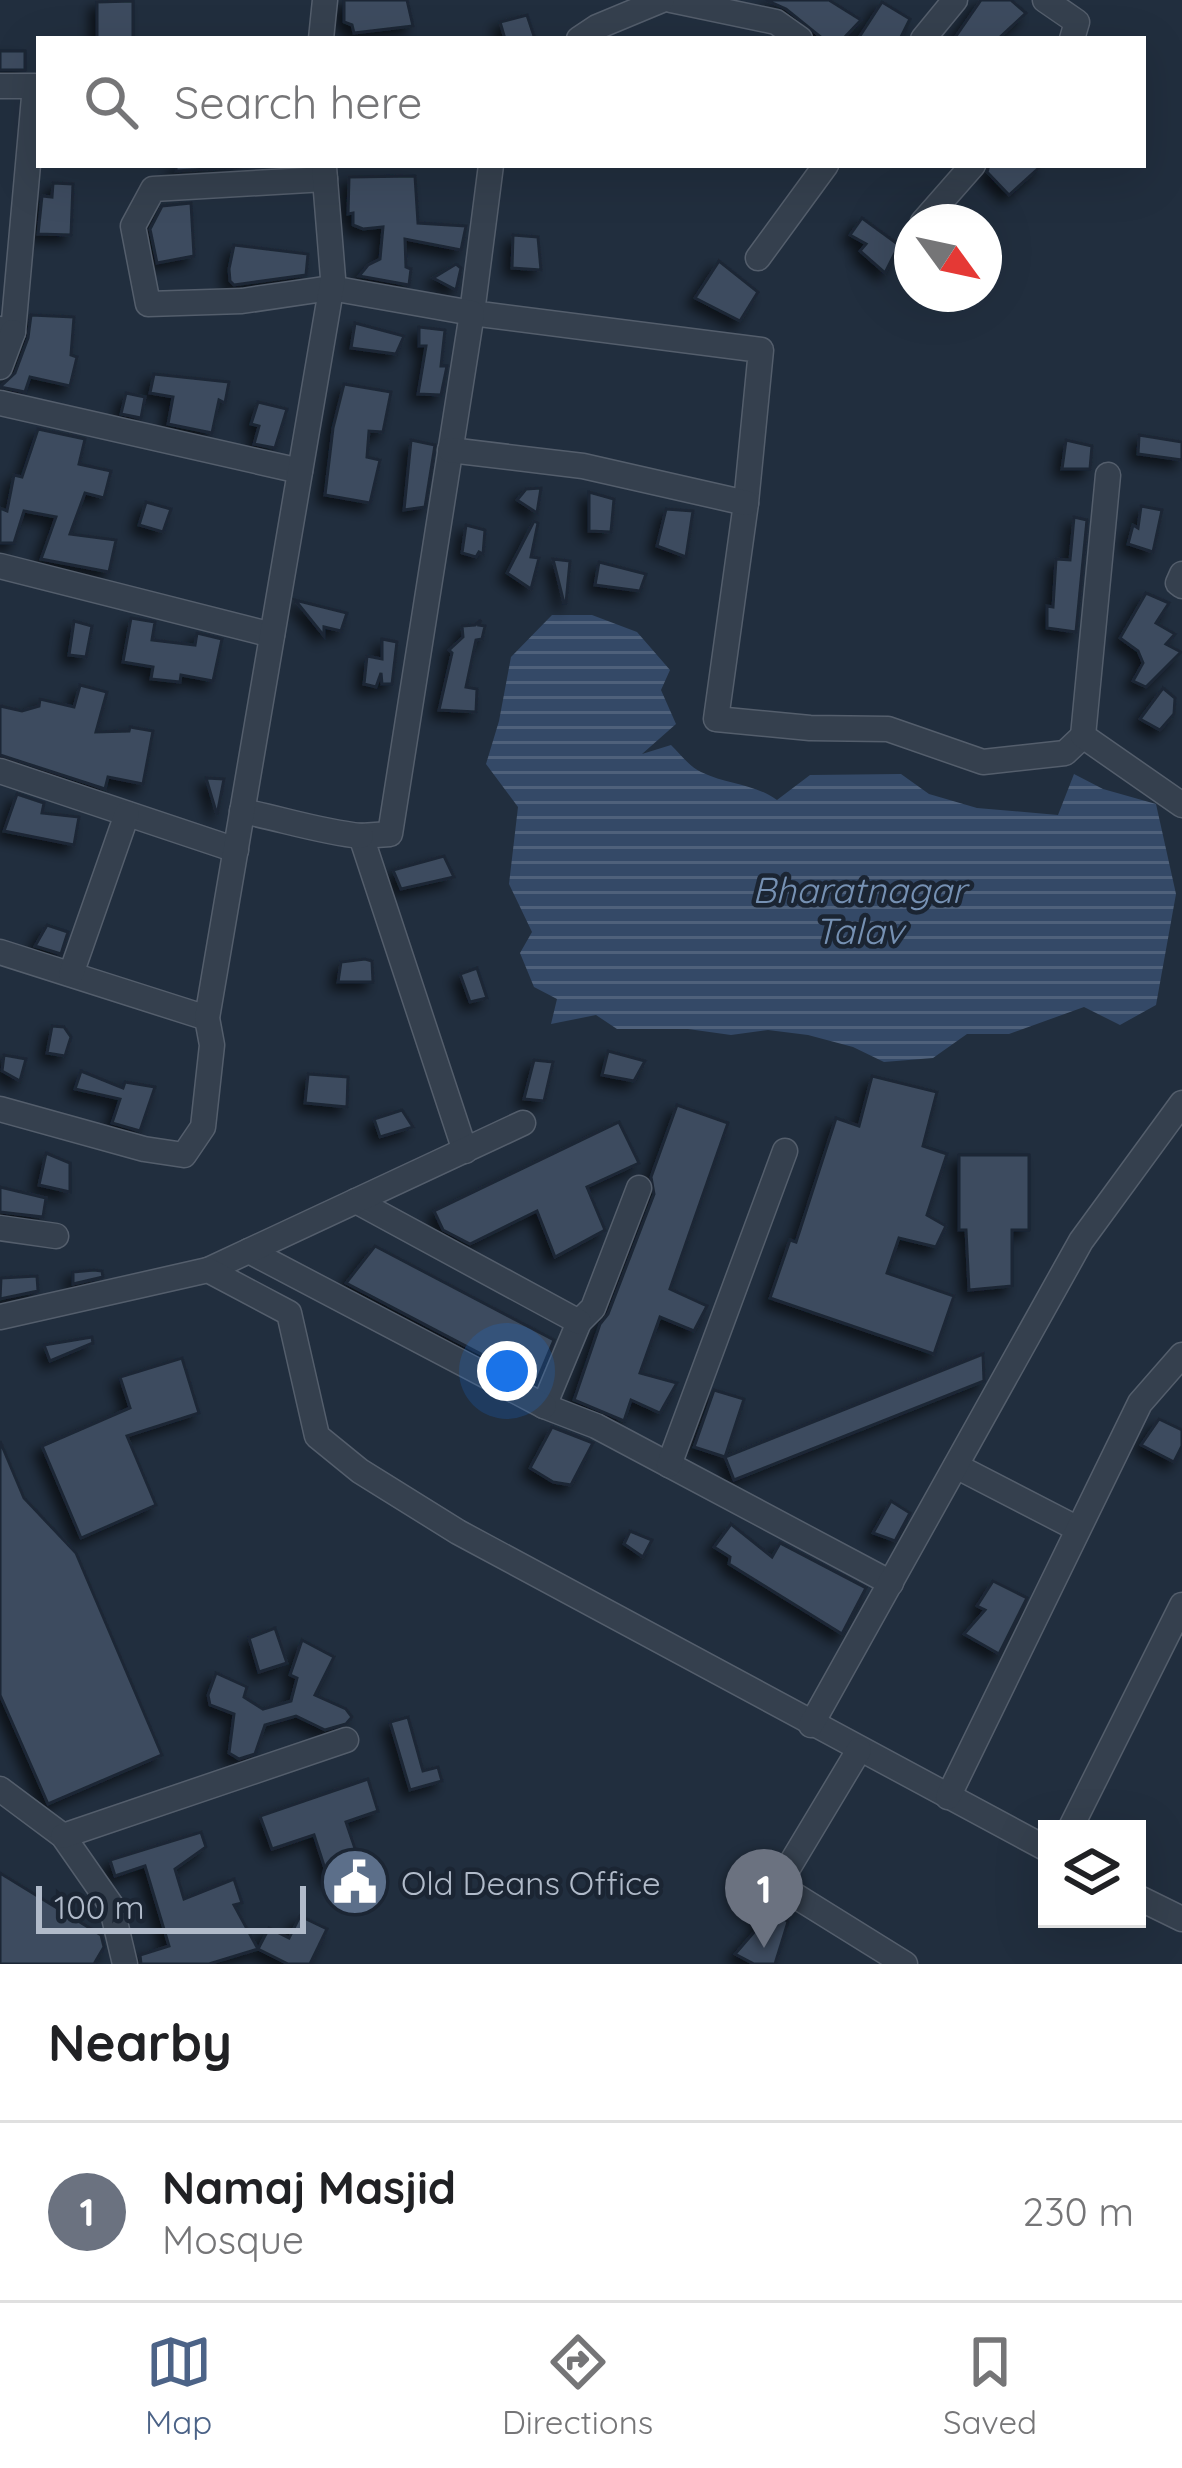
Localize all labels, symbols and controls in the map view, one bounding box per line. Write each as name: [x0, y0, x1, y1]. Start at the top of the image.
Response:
search box: [36, 36, 1146, 168]
icon: search: [78, 69, 144, 135]
text: Search here: [174, 74, 422, 130]
north arrow: [894, 204, 1002, 312]
water label: Bharatnagar Talav: [752, 867, 970, 953]
your location: [477, 1341, 537, 1401]
map controls: [1038, 1820, 1146, 1928]
button: layers: [1038, 1820, 1146, 1928]
public building icon: Old Deans Office: [320, 1847, 390, 1917]
pin: 1: [725, 1849, 803, 1948]
place label: Old Deans Office: [401, 1862, 661, 1903]
scale bar: [36, 1880, 306, 1933]
text: 100 m: [54, 1886, 145, 1927]
text: Nearby: [48, 2010, 232, 2074]
text: Namaj Masjid: [162, 2159, 456, 2215]
text: 1: [79, 2187, 95, 2236]
text: 230 m: [1023, 2187, 1134, 2236]
text: Mosque: [162, 2215, 304, 2264]
tab: Map: [145, 2329, 212, 2442]
tab: Directions: [502, 2329, 653, 2442]
tab: Saved: [943, 2329, 1037, 2442]

